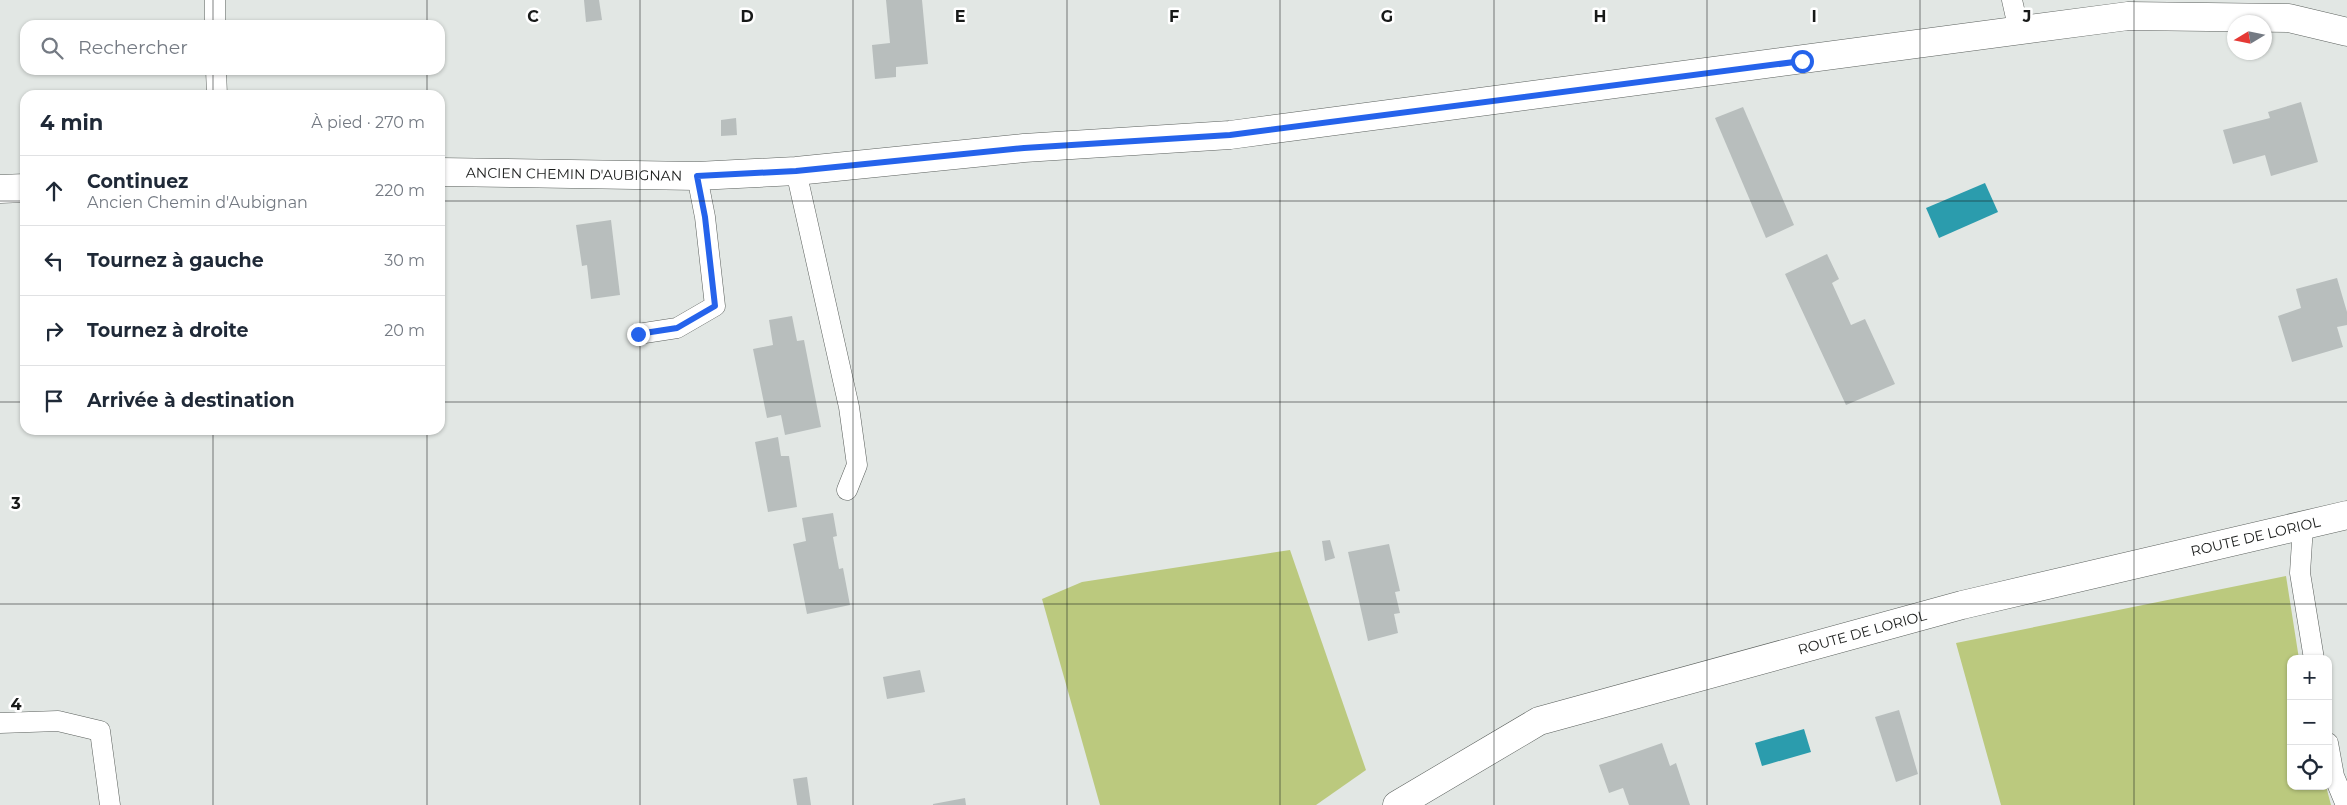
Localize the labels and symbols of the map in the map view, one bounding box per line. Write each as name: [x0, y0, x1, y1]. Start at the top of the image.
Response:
text: C: [527, 7, 539, 26]
text: D: [740, 7, 754, 26]
text: E: [955, 7, 965, 26]
text: F: [1169, 7, 1179, 26]
text: G: [1381, 7, 1393, 26]
text: H: [1594, 7, 1606, 26]
text: I: [1811, 7, 1817, 26]
text: J: [2022, 7, 2031, 26]
north arrow: [2227, 15, 2272, 60]
route start: [1791, 50, 1814, 73]
street label: ANCIEN CHEMIN D'AUBIGNAN: [466, 163, 682, 185]
route end: [627, 323, 650, 346]
text: 3: [10, 494, 21, 513]
street label: ROUTE DE LORIOL: [2189, 512, 2323, 560]
street label: ROUTE DE LORIOL: [1796, 606, 1929, 659]
text: 4: [10, 695, 22, 714]

